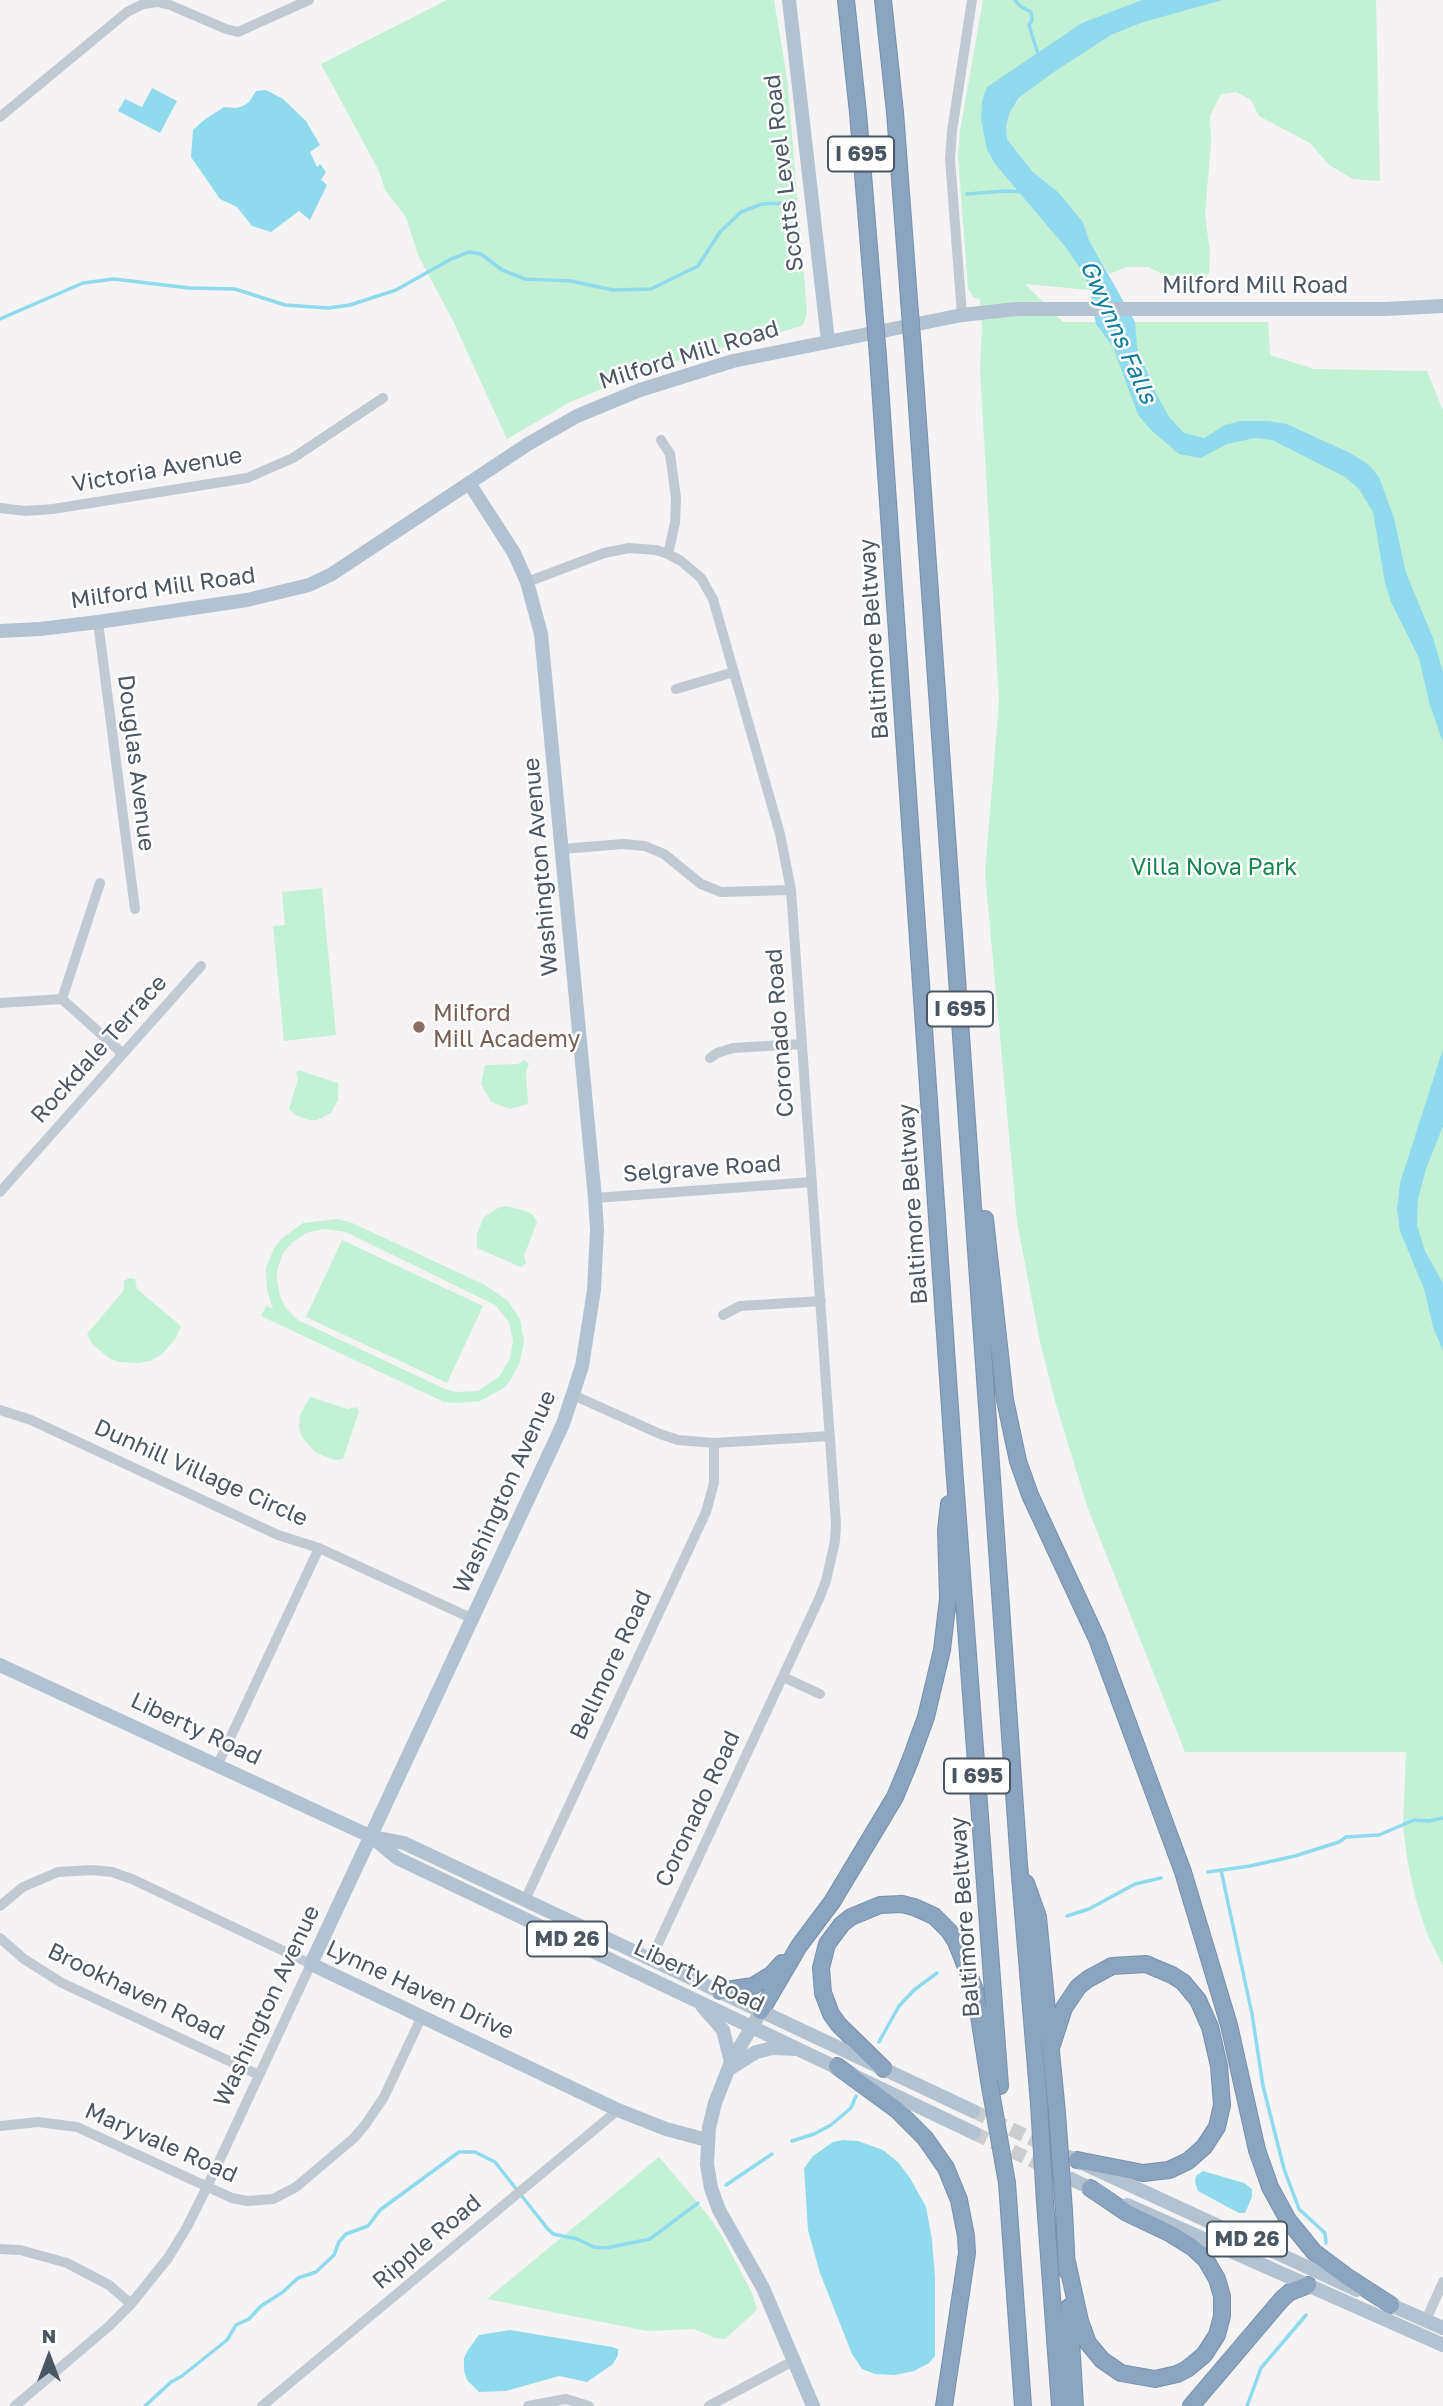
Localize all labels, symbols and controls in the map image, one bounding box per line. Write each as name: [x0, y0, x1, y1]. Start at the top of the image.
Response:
street label: Scotts Level Road: [758, 73, 810, 273]
road number: I 695: [828, 136, 894, 172]
water label: Gwynns Falls: [1074, 256, 1162, 408]
street label: Milford Mill Road: [1162, 272, 1348, 300]
street label: Milford Mill Road: [596, 315, 782, 395]
street label: Victoria Avenue: [70, 441, 244, 499]
street label: Baltimore Beltway: [853, 538, 895, 740]
street label: Milford Mill Road: [69, 561, 257, 615]
street label: Douglas Avenue: [111, 673, 161, 853]
street label: Washington Avenue: [518, 757, 564, 977]
park label: Villa Nova Park: [1131, 854, 1297, 882]
street label: Coronado Road: [760, 948, 800, 1118]
street label: Rockdale Terrace: [25, 969, 173, 1129]
road number: I 695: [927, 992, 993, 1026]
place label: Milford Mill Academy: [433, 1000, 580, 1054]
marker: Milford Mill Academy: [411, 1019, 427, 1035]
street label: Baltimore Beltway: [892, 1103, 934, 1305]
street label: Selgrave Road: [622, 1150, 782, 1188]
street label: Washington Avenue: [448, 1386, 562, 1598]
street label: Dunhill Village Circle: [90, 1413, 312, 1533]
street label: Bellmore Road: [564, 1586, 658, 1744]
street label: Liberty Road: [126, 1687, 266, 1771]
street label: Coronado Road: [650, 1727, 746, 1891]
road number: I 695: [944, 1758, 1010, 1794]
street label: Baltimore Beltway: [944, 1816, 986, 2018]
street label: Washington Avenue: [208, 1901, 326, 2111]
road number: MD 26: [527, 1922, 607, 1956]
street label: Lynne Haven Drive: [322, 1934, 518, 2046]
street label: Liberty Road: [629, 1934, 769, 2018]
street label: Brookhaven Road: [43, 1937, 229, 2047]
street label: Maryvale Road: [81, 2097, 241, 2189]
street label: Ripple Road: [367, 2189, 487, 2295]
road number: MD 26: [1207, 2222, 1287, 2256]
north arrow: [14, 2322, 84, 2392]
text: N: [42, 2324, 56, 2347]

